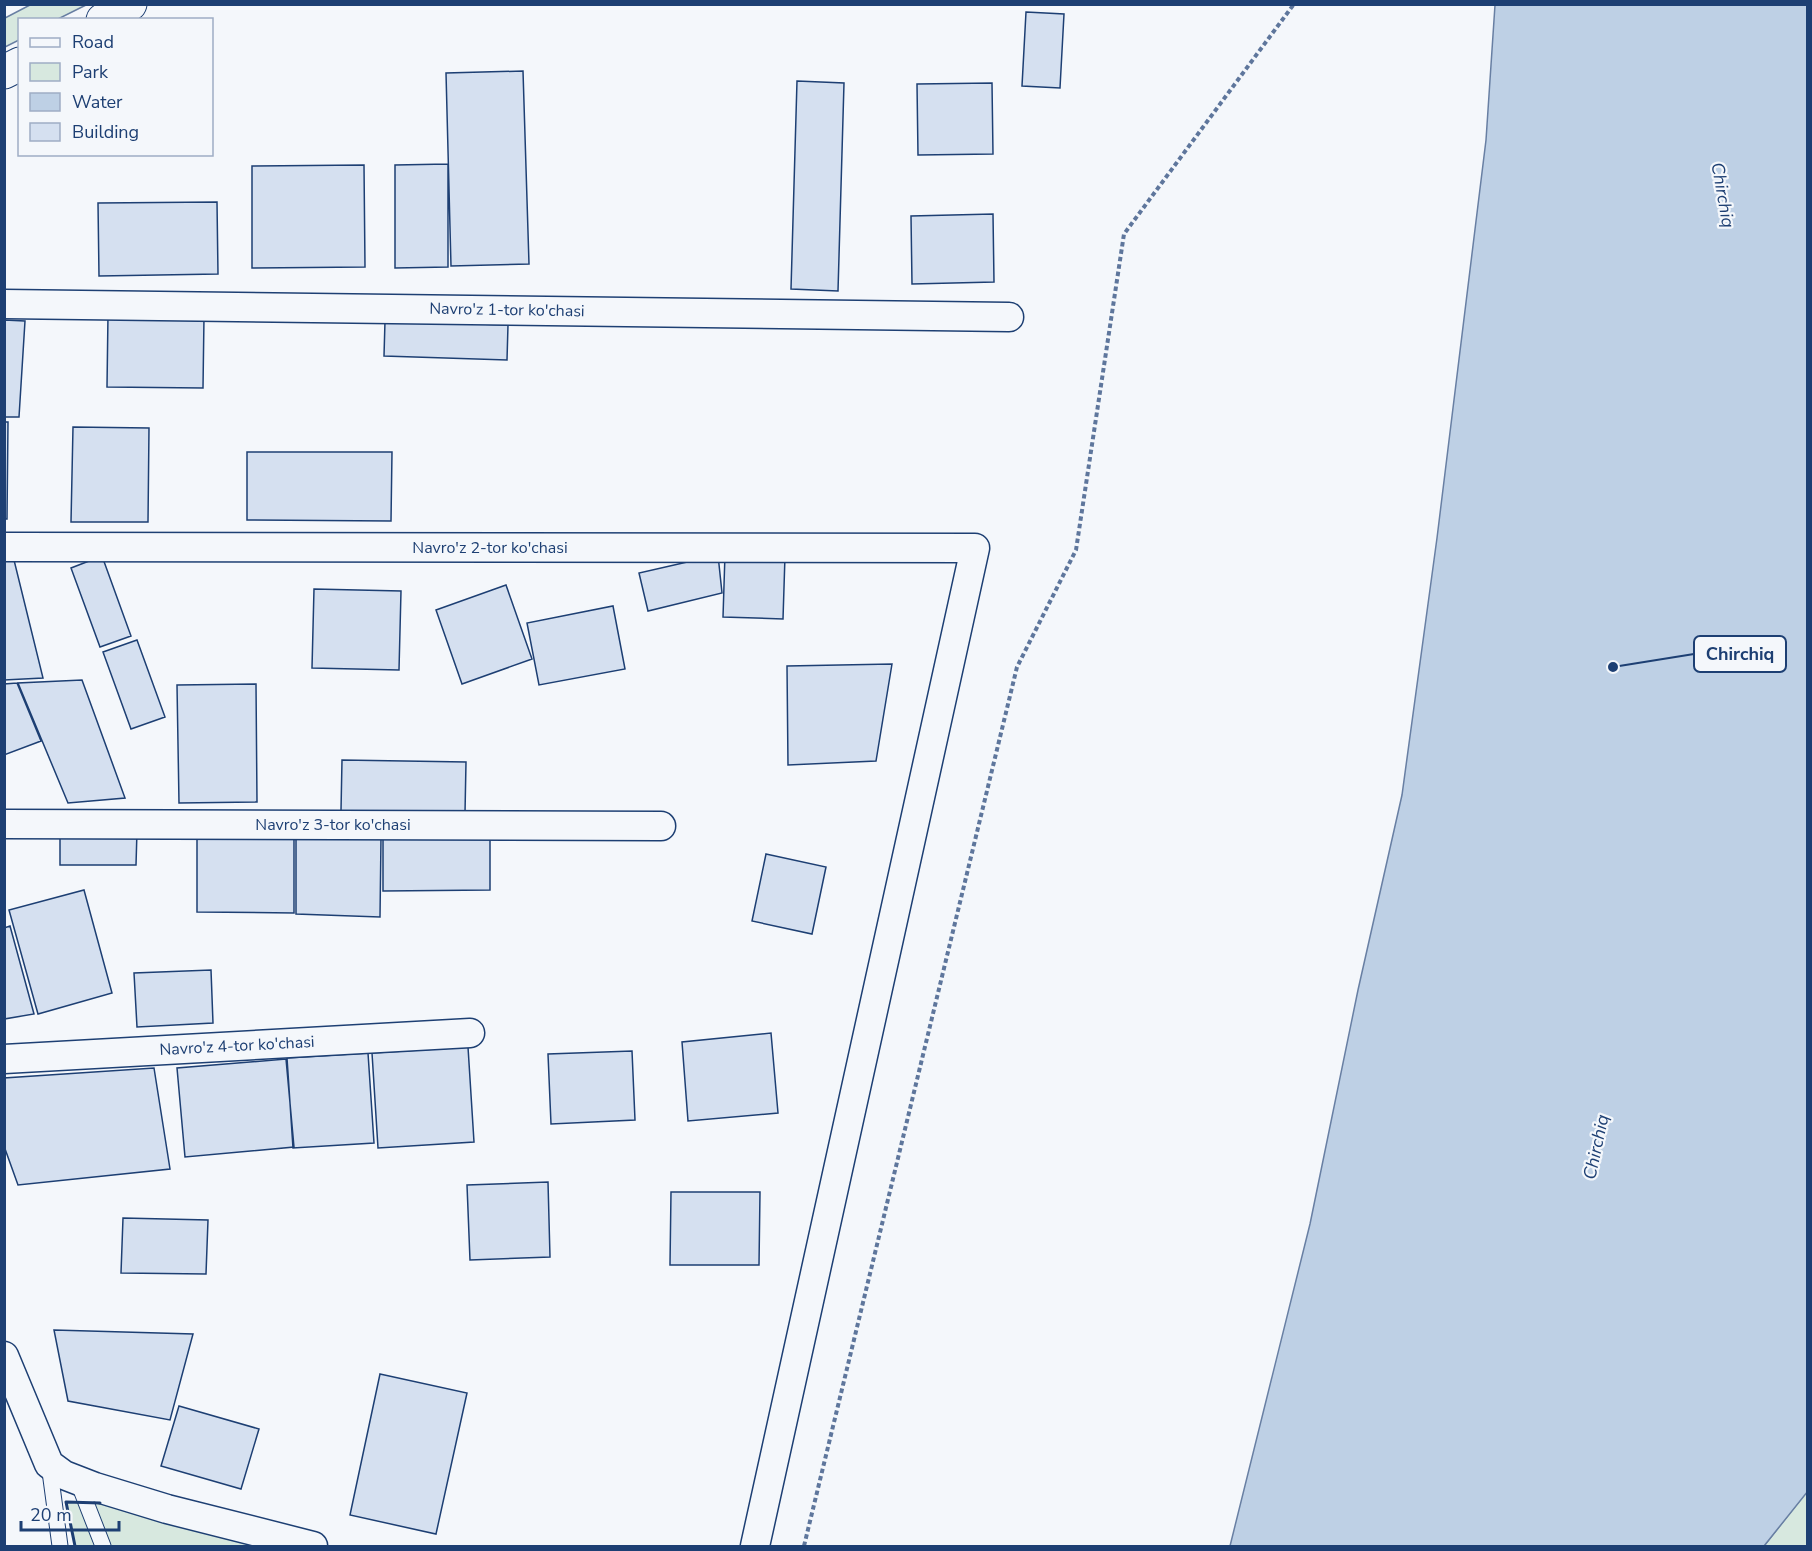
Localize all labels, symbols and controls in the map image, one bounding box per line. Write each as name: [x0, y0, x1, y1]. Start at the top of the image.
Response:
legend: [18, 18, 213, 156]
text: Road: [72, 30, 114, 54]
text: Park: [72, 60, 109, 84]
text: Water: [72, 90, 123, 114]
text: Building: [72, 120, 139, 144]
water label: Chirchiq: [1705, 160, 1741, 230]
street label: Navro'z 1-tor ko'chasi: [429, 298, 585, 322]
street label: Navro'z 2-tor ko'chasi: [412, 537, 568, 559]
callout: Chirchiq: [1694, 636, 1786, 672]
text: Chirchiq: [1706, 642, 1774, 666]
street label: Navro'z 3-tor ko'chasi: [255, 814, 411, 836]
street label: Navro'z 4-tor ko'chasi: [159, 1031, 315, 1061]
water label: Chirchiq: [1577, 1112, 1615, 1182]
scale bar: [21, 1494, 118, 1532]
text: 20 m: [30, 1503, 72, 1527]

